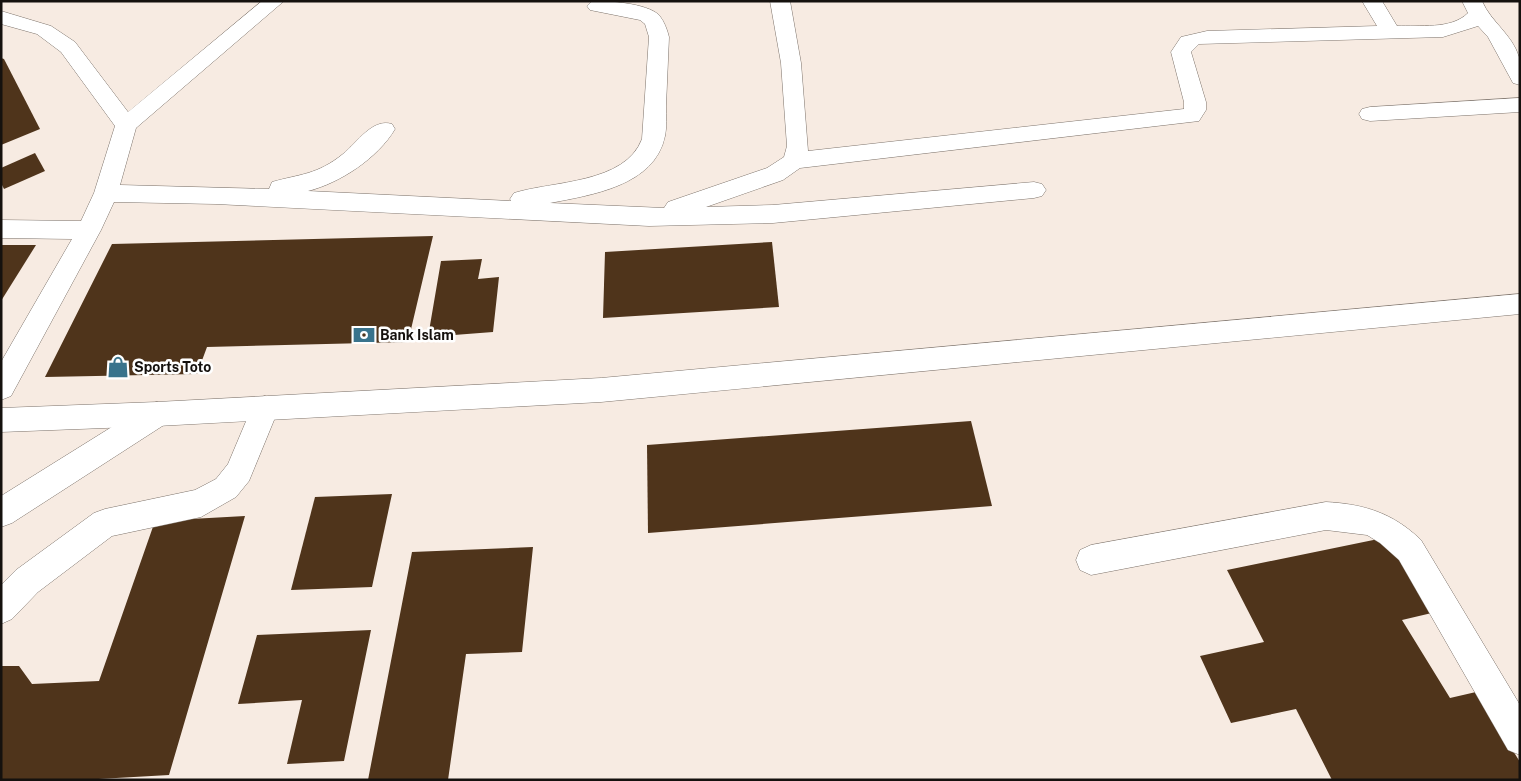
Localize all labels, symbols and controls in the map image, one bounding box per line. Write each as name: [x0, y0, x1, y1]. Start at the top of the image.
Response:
bank icon: Bank Islam: [351, 322, 377, 348]
place label: Bank Islam: [380, 327, 454, 343]
shop icon: Sports Toto: [105, 354, 131, 380]
place label: Sports Toto: [134, 359, 211, 375]

